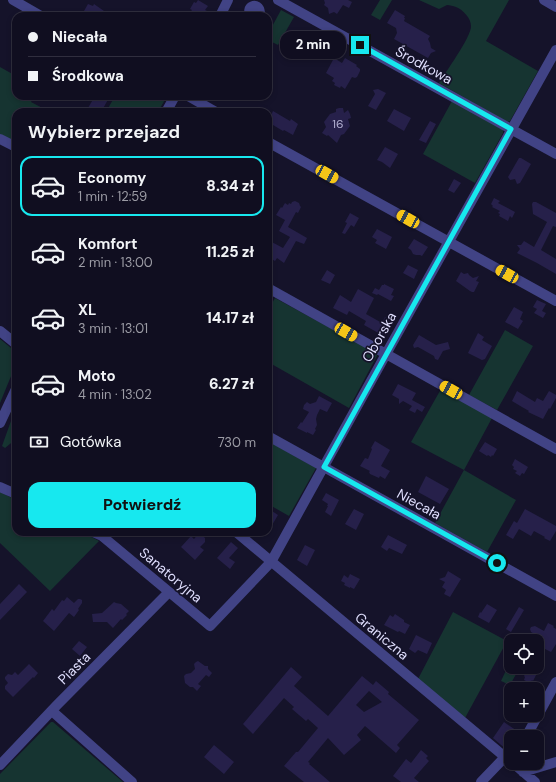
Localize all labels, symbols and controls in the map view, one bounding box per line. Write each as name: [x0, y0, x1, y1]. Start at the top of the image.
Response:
text: Niecała: [52, 27, 107, 47]
callout: 2 min: [280, 31, 346, 59]
text: 2 min: [296, 36, 330, 53]
route end: [351, 36, 369, 54]
street label: Środkowa: [392, 42, 456, 88]
text: Środkowa: [52, 66, 124, 86]
house number: 16: [332, 116, 344, 132]
text: Wybierz przejazd: [28, 120, 180, 144]
car: [314, 163, 340, 185]
icon: car: [30, 168, 66, 204]
text: Economy: [78, 168, 146, 188]
text: 8.34 zł: [206, 176, 254, 196]
text: 1 min · 12:59: [78, 188, 147, 205]
car: [395, 208, 421, 230]
icon: car: [30, 234, 66, 270]
text: Komfort: [78, 234, 137, 254]
text: 11.25 zł: [206, 242, 254, 262]
text: 2 min · 13:00: [78, 254, 153, 271]
car: [494, 263, 520, 285]
icon: car: [30, 300, 66, 336]
text: XL: [78, 300, 96, 320]
text: 14.17 zł: [206, 308, 254, 328]
street label: Oborska: [358, 309, 400, 365]
text: 3 min · 13:01: [78, 320, 148, 337]
car: [333, 321, 359, 343]
icon: car: [30, 366, 66, 402]
text: Moto: [78, 366, 116, 386]
text: 6.27 zł: [209, 374, 254, 394]
car: [438, 379, 464, 401]
text: 4 min · 13:02: [78, 386, 152, 403]
icon: cash: [28, 431, 50, 453]
text: Gotówka: [60, 432, 121, 452]
text: 730 m: [218, 434, 256, 451]
button: Potwierdź: [28, 482, 256, 528]
street label: Niecała: [394, 485, 444, 523]
street label: Sanatoryjna: [136, 543, 206, 607]
route start: [488, 554, 506, 572]
street label: Graniczna: [351, 608, 413, 664]
map controls: [504, 634, 544, 770]
button: locate: [504, 634, 544, 674]
street label: Piasta: [54, 648, 94, 688]
button: +: [504, 682, 544, 722]
button: −: [504, 730, 544, 770]

